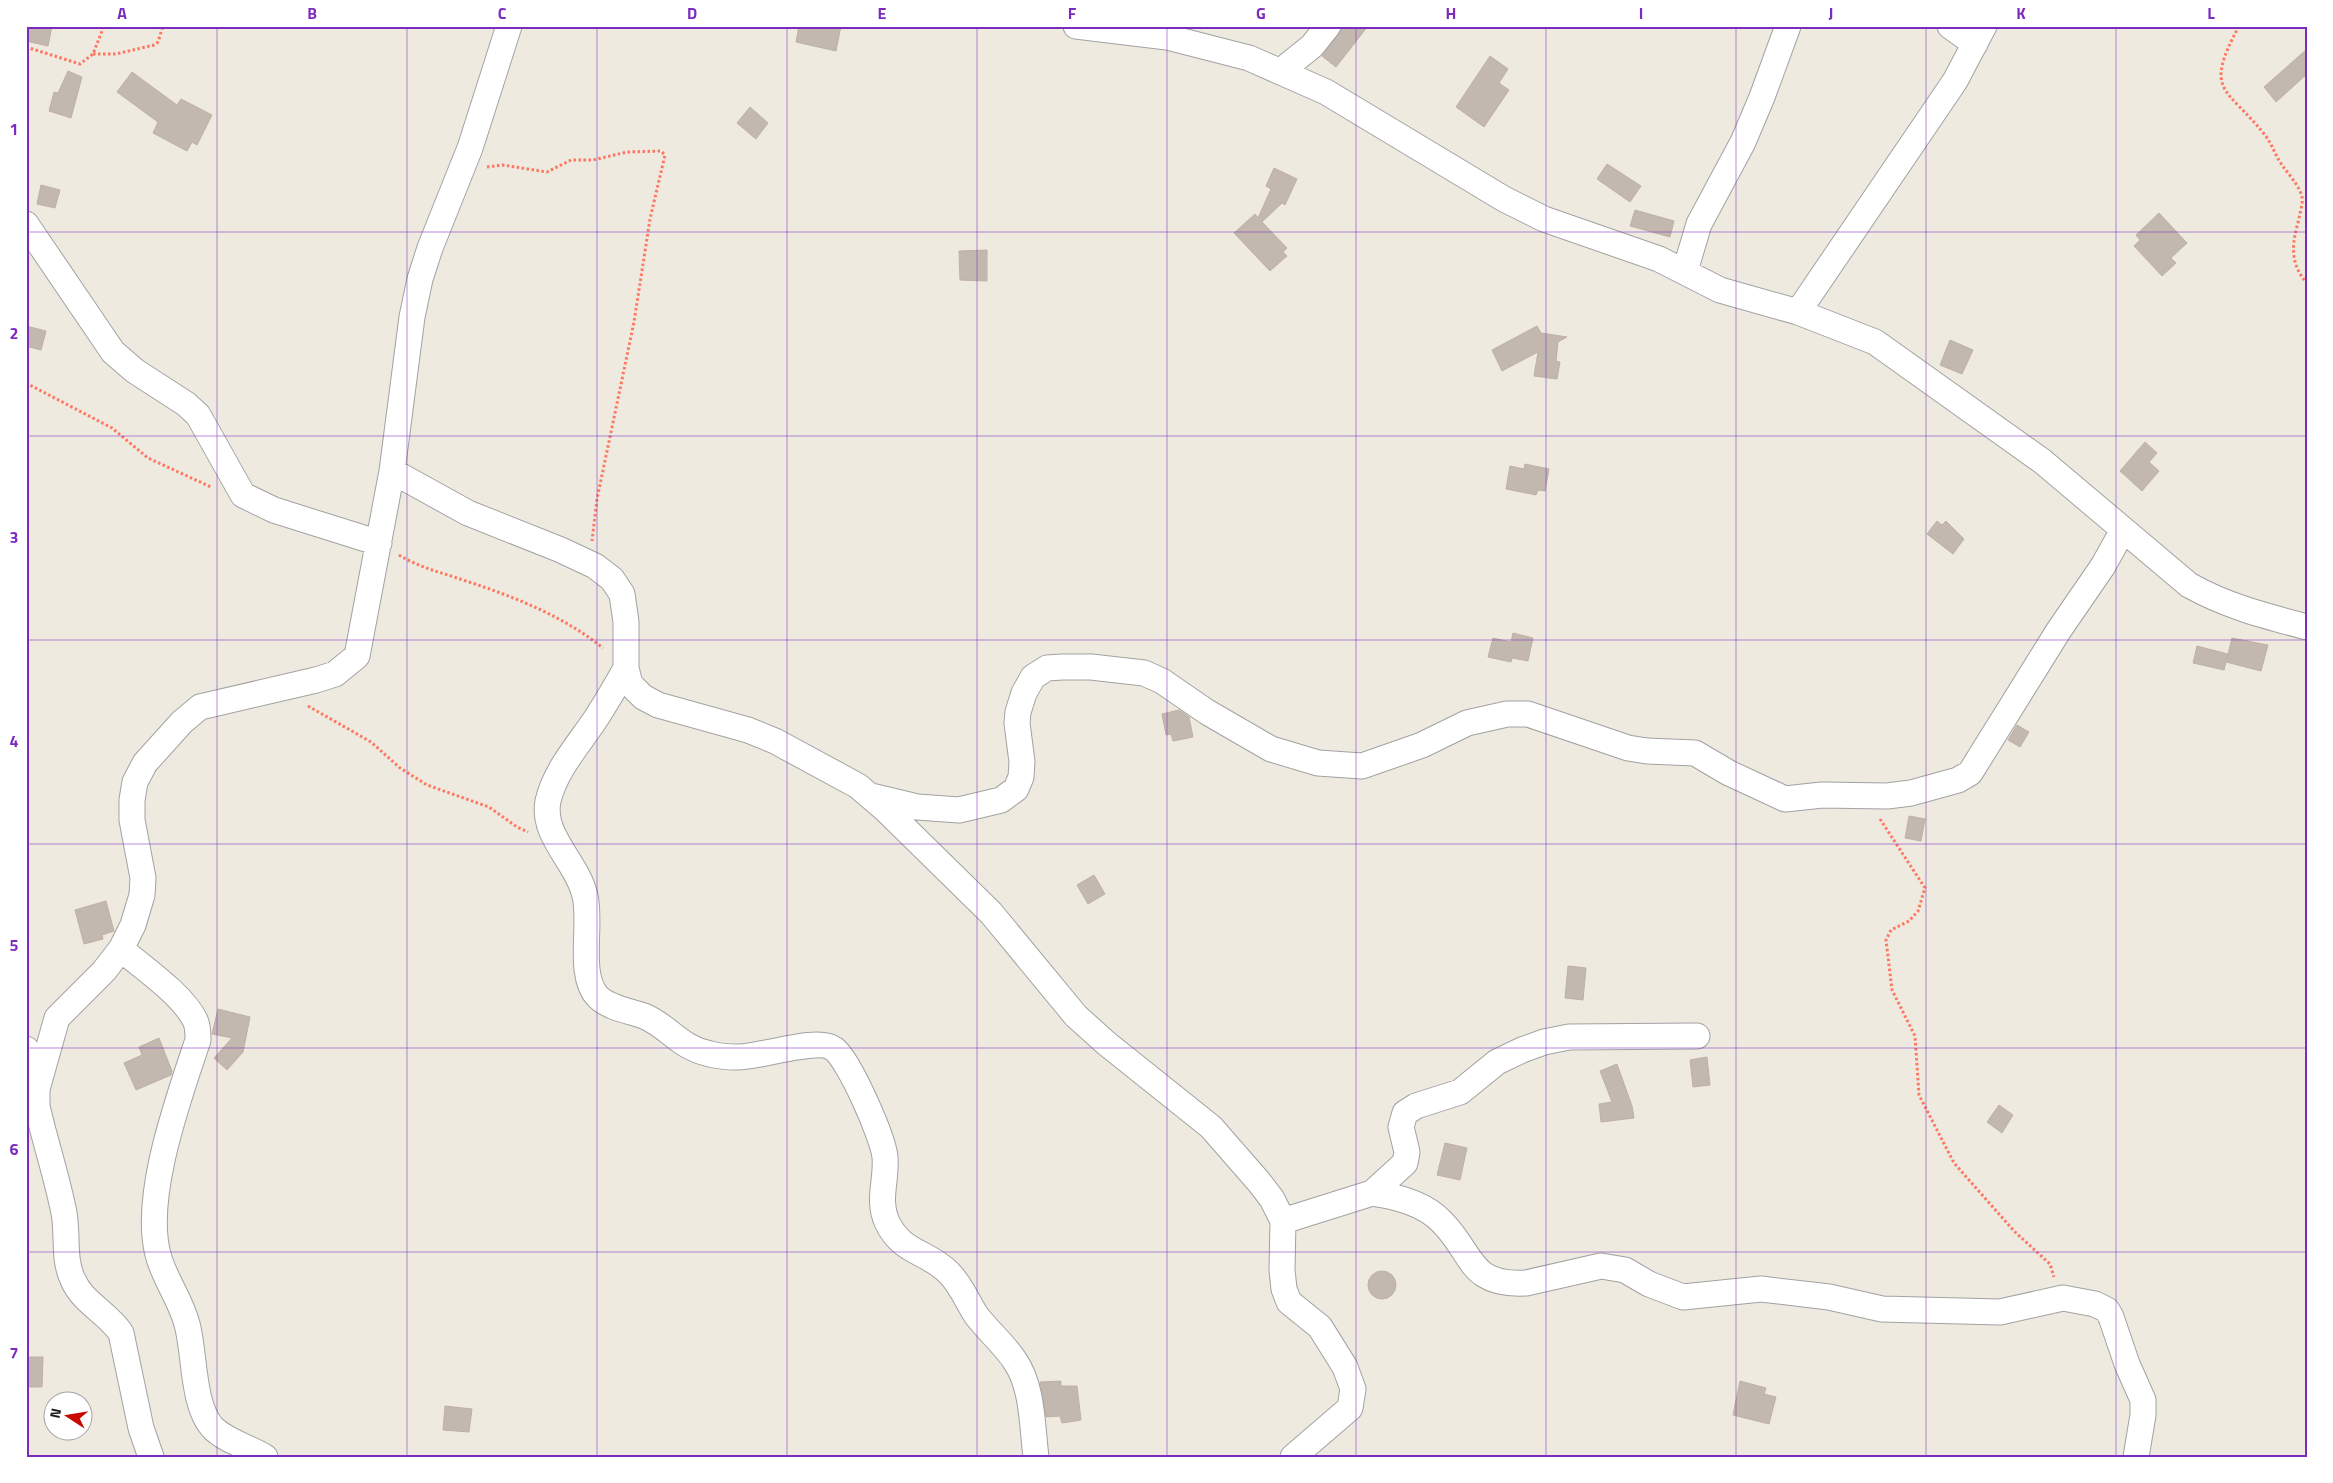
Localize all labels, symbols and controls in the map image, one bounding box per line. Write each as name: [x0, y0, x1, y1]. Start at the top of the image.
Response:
text: A: [117, 1, 127, 25]
text: B: [307, 1, 317, 25]
text: C: [498, 1, 507, 25]
text: D: [687, 1, 697, 25]
text: E: [878, 1, 887, 25]
text: F: [1068, 1, 1077, 25]
text: G: [1256, 1, 1266, 25]
text: H: [1446, 1, 1456, 25]
text: I: [1639, 1, 1643, 25]
text: J: [1829, 1, 1833, 25]
text: K: [2016, 1, 2026, 25]
text: L: [2207, 1, 2215, 25]
text: 1: [10, 117, 18, 141]
text: 2: [10, 321, 18, 345]
text: 3: [10, 525, 18, 549]
text: 4: [10, 729, 19, 753]
text: 5: [10, 933, 19, 957]
text: 6: [10, 1137, 19, 1161]
text: 7: [10, 1341, 18, 1365]
north arrow: [42, 1390, 92, 1440]
text: N: [44, 1406, 66, 1420]

